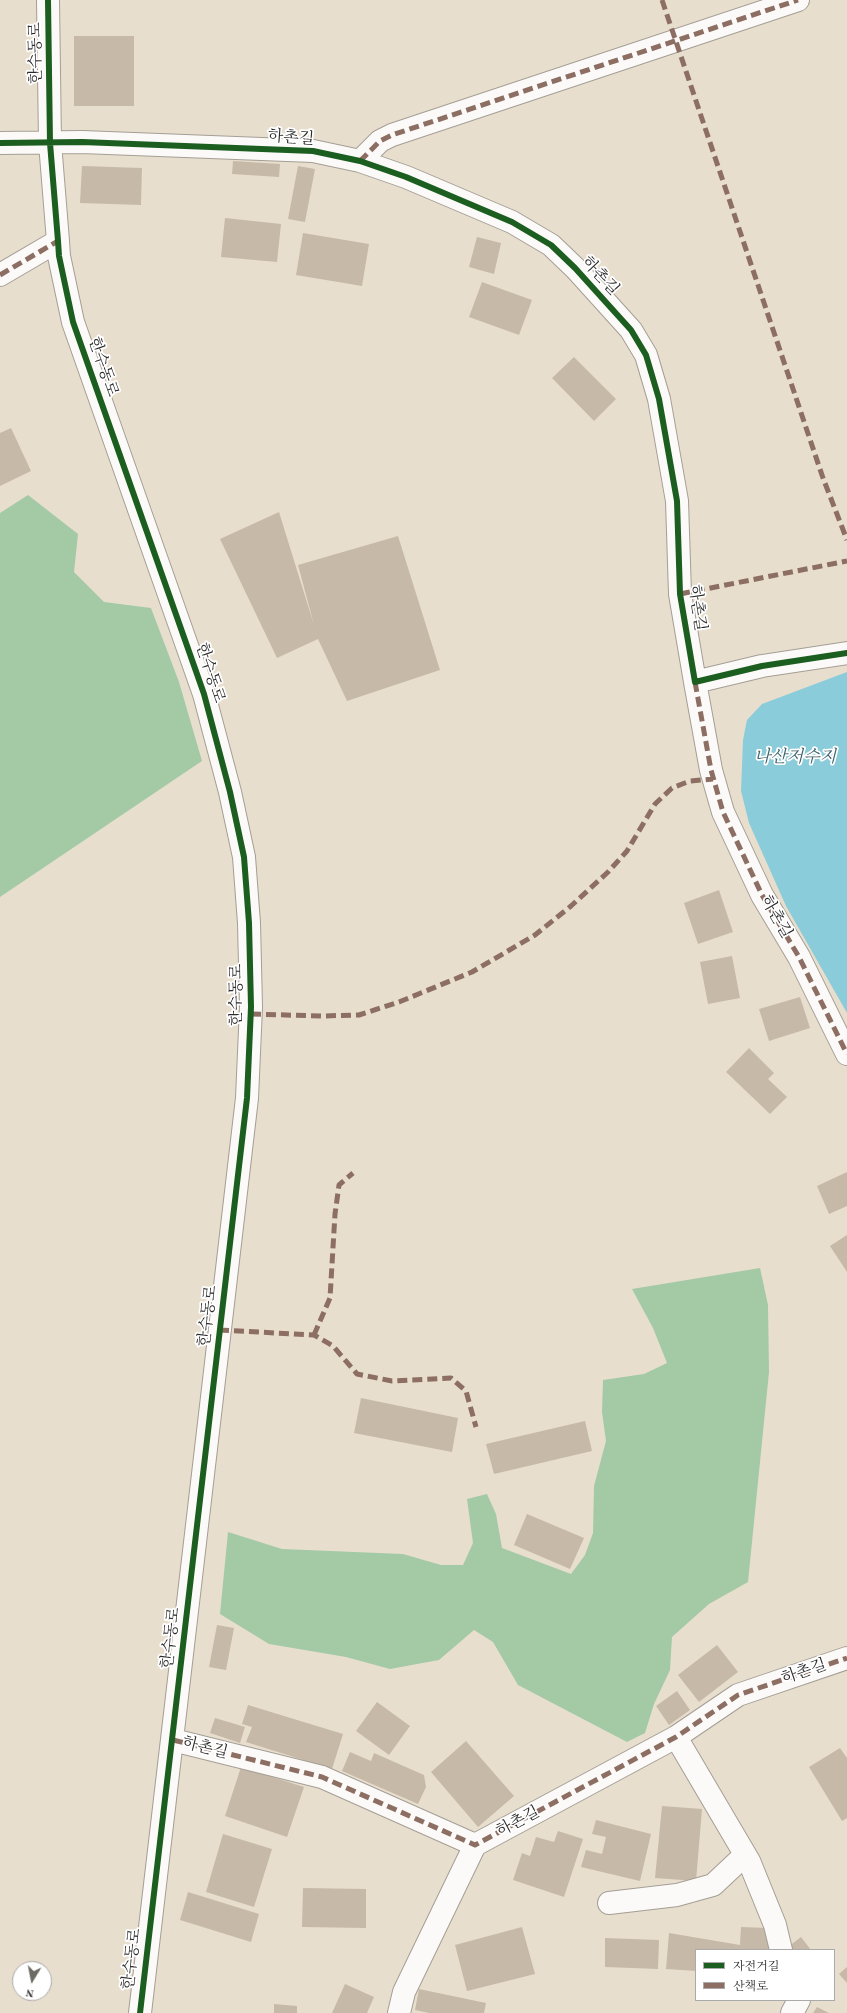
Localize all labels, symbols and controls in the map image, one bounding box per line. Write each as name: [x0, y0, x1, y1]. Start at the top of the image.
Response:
street label: 한수동로: [26, 22, 46, 84]
street label: 하촌길: [267, 127, 315, 149]
street label: 하촌길: [577, 252, 623, 300]
street label: 한수동로: [84, 335, 122, 399]
street label: 하촌길: [684, 584, 710, 632]
street label: 한수동로: [191, 641, 229, 705]
water label: 나산저수지: [754, 748, 836, 768]
street label: 하촌길: [756, 892, 796, 942]
street label: 한수동로: [227, 964, 247, 1026]
street label: 한수동로: [195, 1284, 221, 1348]
street label: 한수동로: [158, 1606, 184, 1670]
street label: 하촌길: [779, 1655, 829, 1689]
street label: 하촌길: [180, 1733, 230, 1763]
street label: 하촌길: [493, 1803, 543, 1841]
street label: 한수동로: [119, 1927, 145, 1991]
legend: [695, 1949, 835, 2001]
north arrow: [12, 1961, 52, 2001]
text: 자전거길: [733, 1961, 779, 1973]
text: 산책로: [733, 1981, 768, 1993]
text: N: [25, 1986, 35, 1998]

